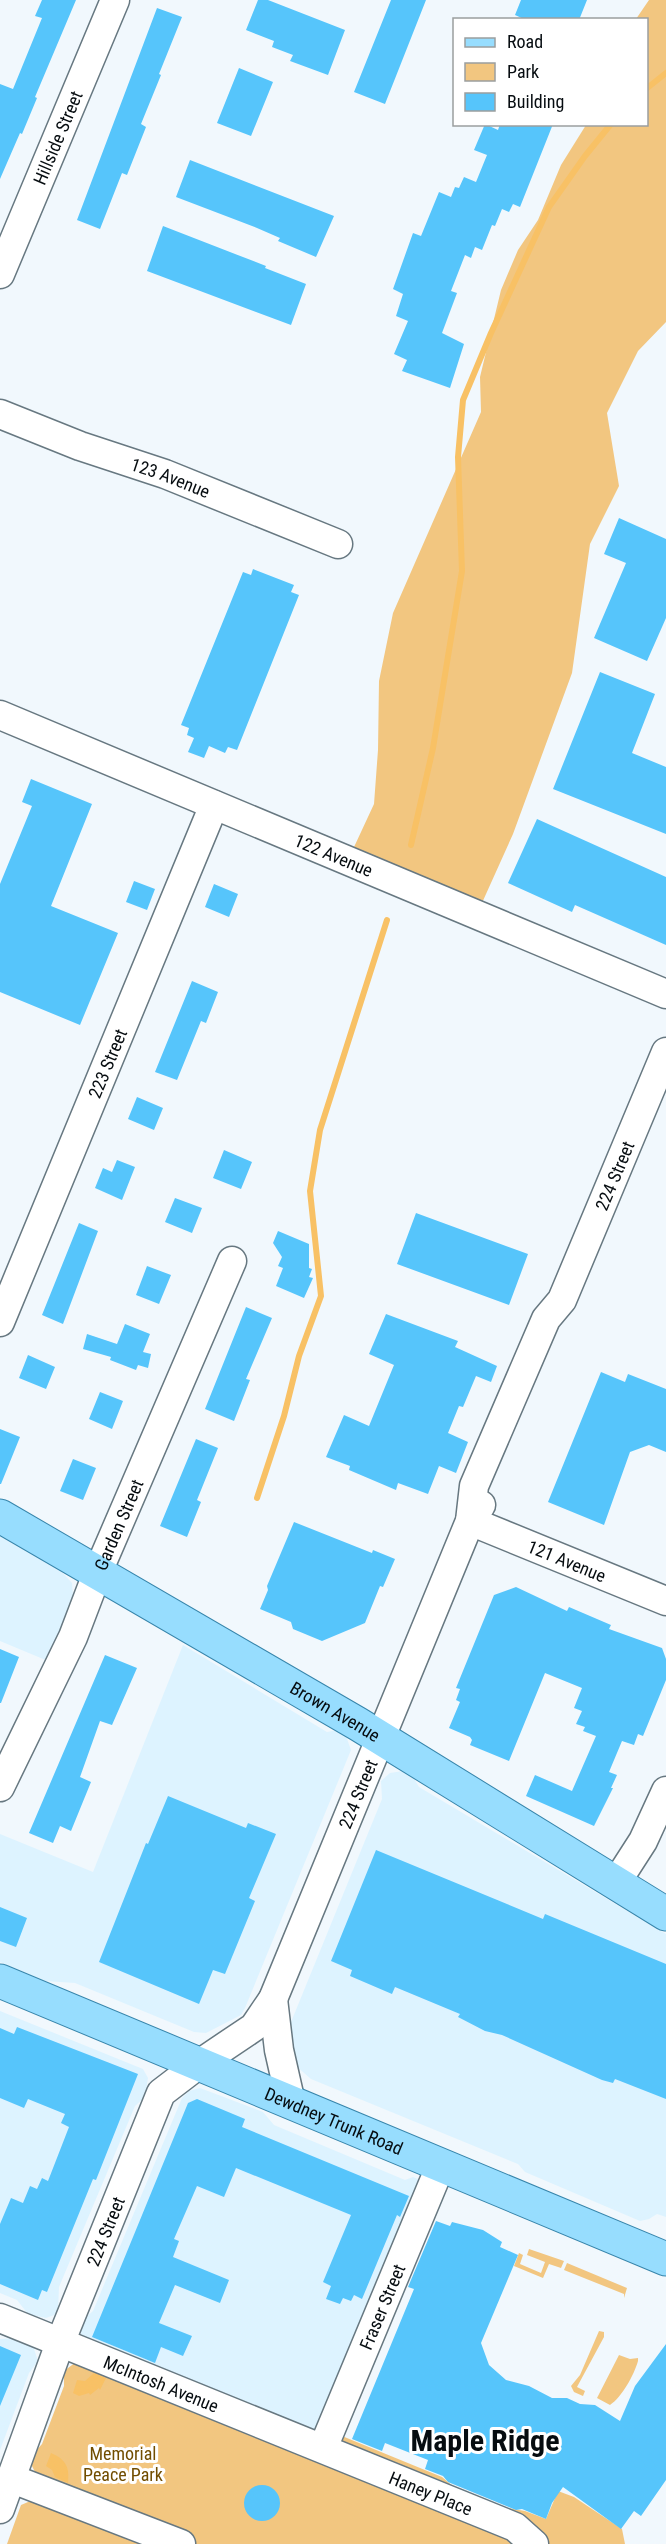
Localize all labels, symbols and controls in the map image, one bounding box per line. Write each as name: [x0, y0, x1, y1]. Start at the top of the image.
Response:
legend: [453, 18, 648, 126]
text: Road: [507, 31, 543, 52]
text: Park: [507, 61, 539, 82]
street label: Hillside Street: [28, 88, 86, 188]
text: Building: [507, 91, 564, 112]
street label: 123 Avenue: [128, 453, 213, 502]
street label: 122 Avenue: [292, 829, 376, 881]
street label: 223 Street: [83, 1026, 131, 1101]
street label: 224 Street: [590, 1138, 638, 1213]
street label: Garden Street: [89, 1476, 147, 1573]
street label: 121 Avenue: [525, 1535, 609, 1586]
street label: Brown Avenue: [287, 1677, 384, 1746]
street label: 224 Street: [334, 1756, 381, 1832]
street label: Dewdney Trunk Road: [262, 2082, 406, 2159]
street label: 224 Street: [82, 2194, 129, 2269]
street label: Fraser Street: [355, 2261, 409, 2353]
street label: McIntosh Avenue: [101, 2351, 222, 2416]
district label: Maple Ridge: [410, 2423, 560, 2458]
park label: Memorial Peace Park: [83, 2443, 163, 2485]
street label: Haney Place: [386, 2467, 476, 2519]

